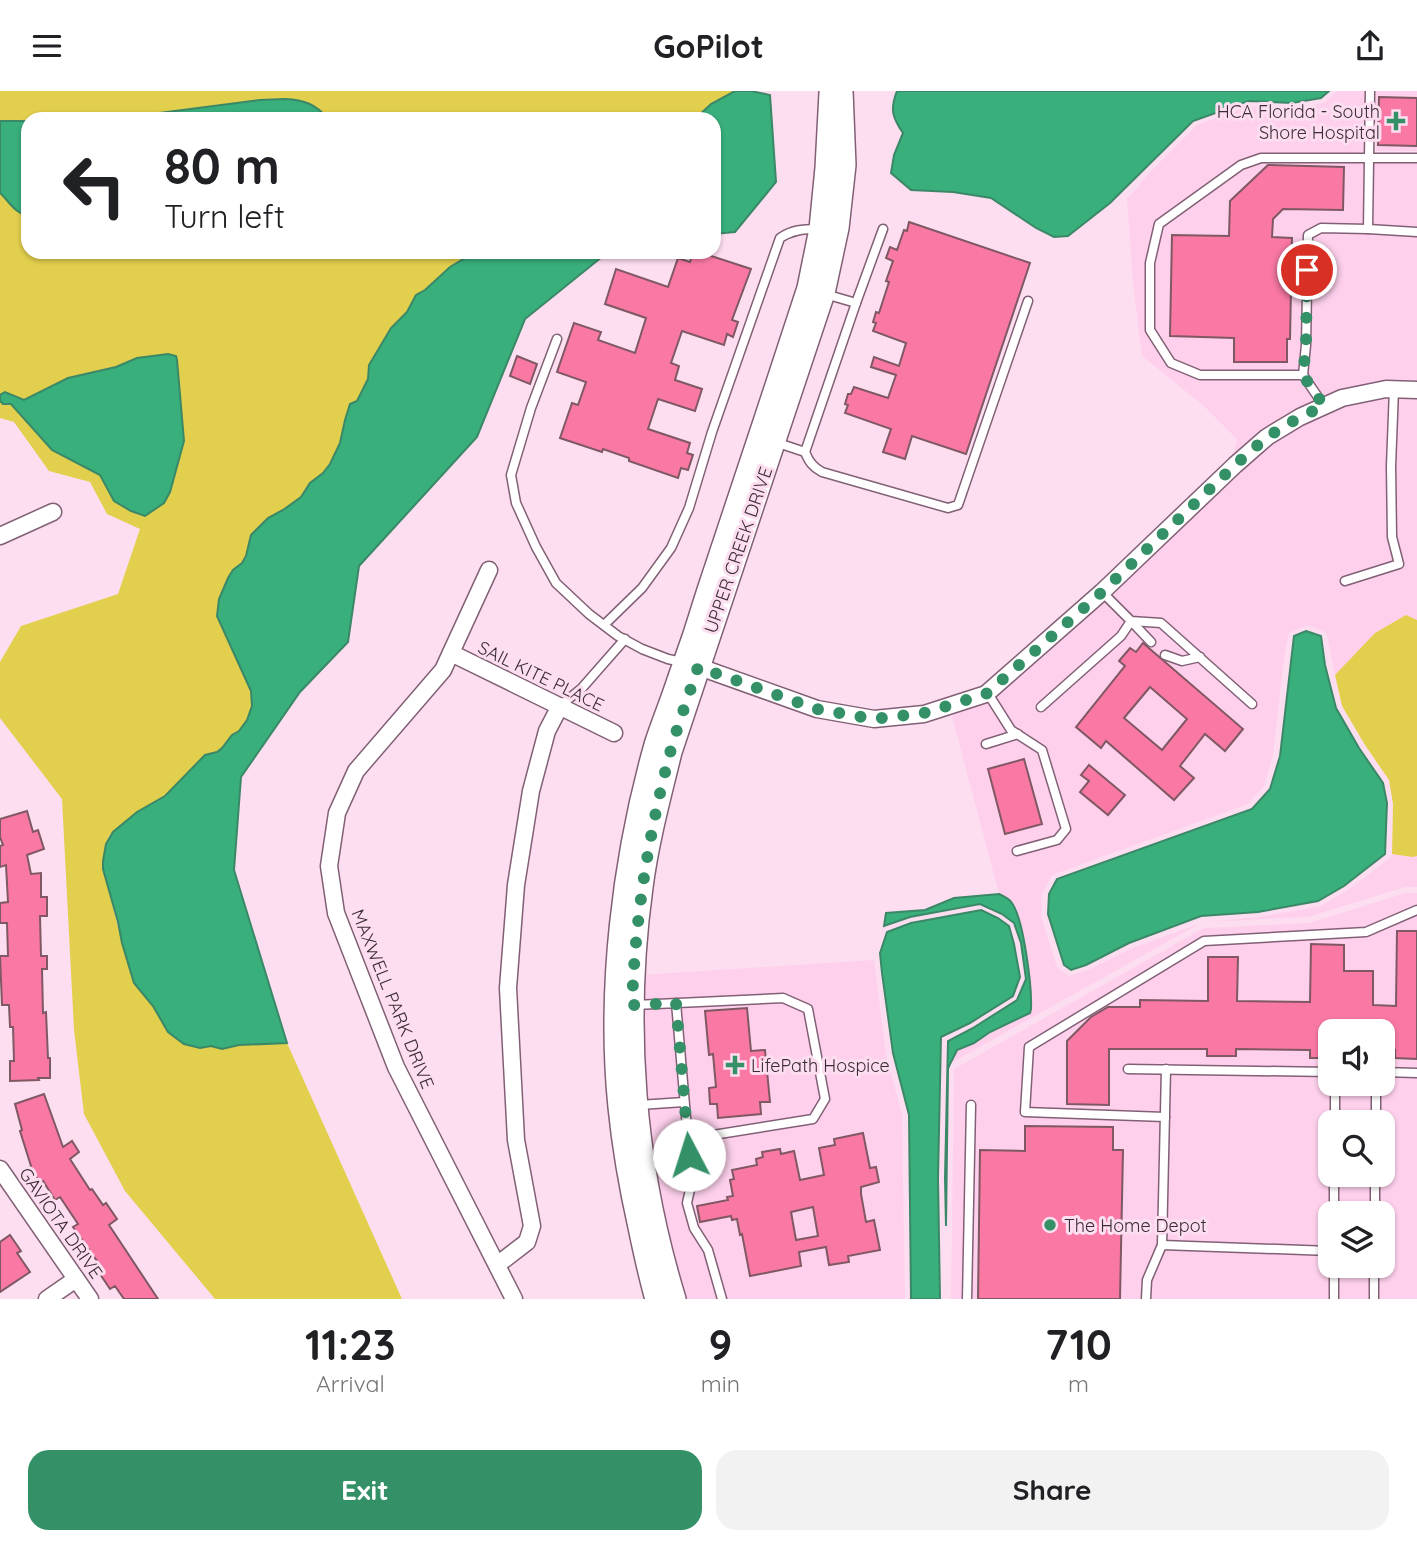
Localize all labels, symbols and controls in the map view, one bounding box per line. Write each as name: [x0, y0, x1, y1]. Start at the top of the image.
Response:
text: GoPilot: [653, 26, 764, 66]
icon: menu: [28, 27, 66, 65]
icon: share: [1351, 27, 1389, 65]
place label: HCA Florida - South Shore Hospital: [1217, 100, 1380, 144]
marker: HCA Florida - South Shore Hospital: [1386, 111, 1406, 131]
text: 80 m: [164, 135, 280, 196]
icon: left: [49, 140, 140, 231]
text: Turn left: [164, 196, 285, 236]
pin: [1277, 240, 1337, 300]
icon: arrive: [1288, 251, 1326, 289]
street label: UPPER CREEK DRIVE: [699, 464, 777, 636]
street label: SAIL KITE PLACE: [474, 636, 608, 716]
street label: MAXWELL PARK DRIVE: [346, 906, 440, 1092]
map controls: [1318, 1019, 1395, 1278]
button: sound: [1318, 1019, 1395, 1096]
place label: LifePath Hospice: [751, 1054, 890, 1077]
marker: LifePath Hospice: [725, 1055, 745, 1075]
button: search: [1318, 1110, 1395, 1187]
position arrow: [652, 1118, 726, 1192]
street label: GAVIOTA DRIVE: [14, 1163, 108, 1283]
button: layers: [1318, 1201, 1395, 1278]
place label: The Home Depot: [1064, 1214, 1207, 1237]
marker: The Home Depot: [1042, 1217, 1058, 1233]
text: 11:23: [305, 1318, 396, 1371]
text: 9: [708, 1318, 732, 1371]
text: 710: [1045, 1318, 1112, 1371]
text: Arrival: [316, 1369, 385, 1398]
text: min: [701, 1369, 740, 1398]
text: m: [1068, 1369, 1089, 1398]
button: Exit: [28, 1450, 702, 1530]
button: Share: [716, 1450, 1389, 1530]

